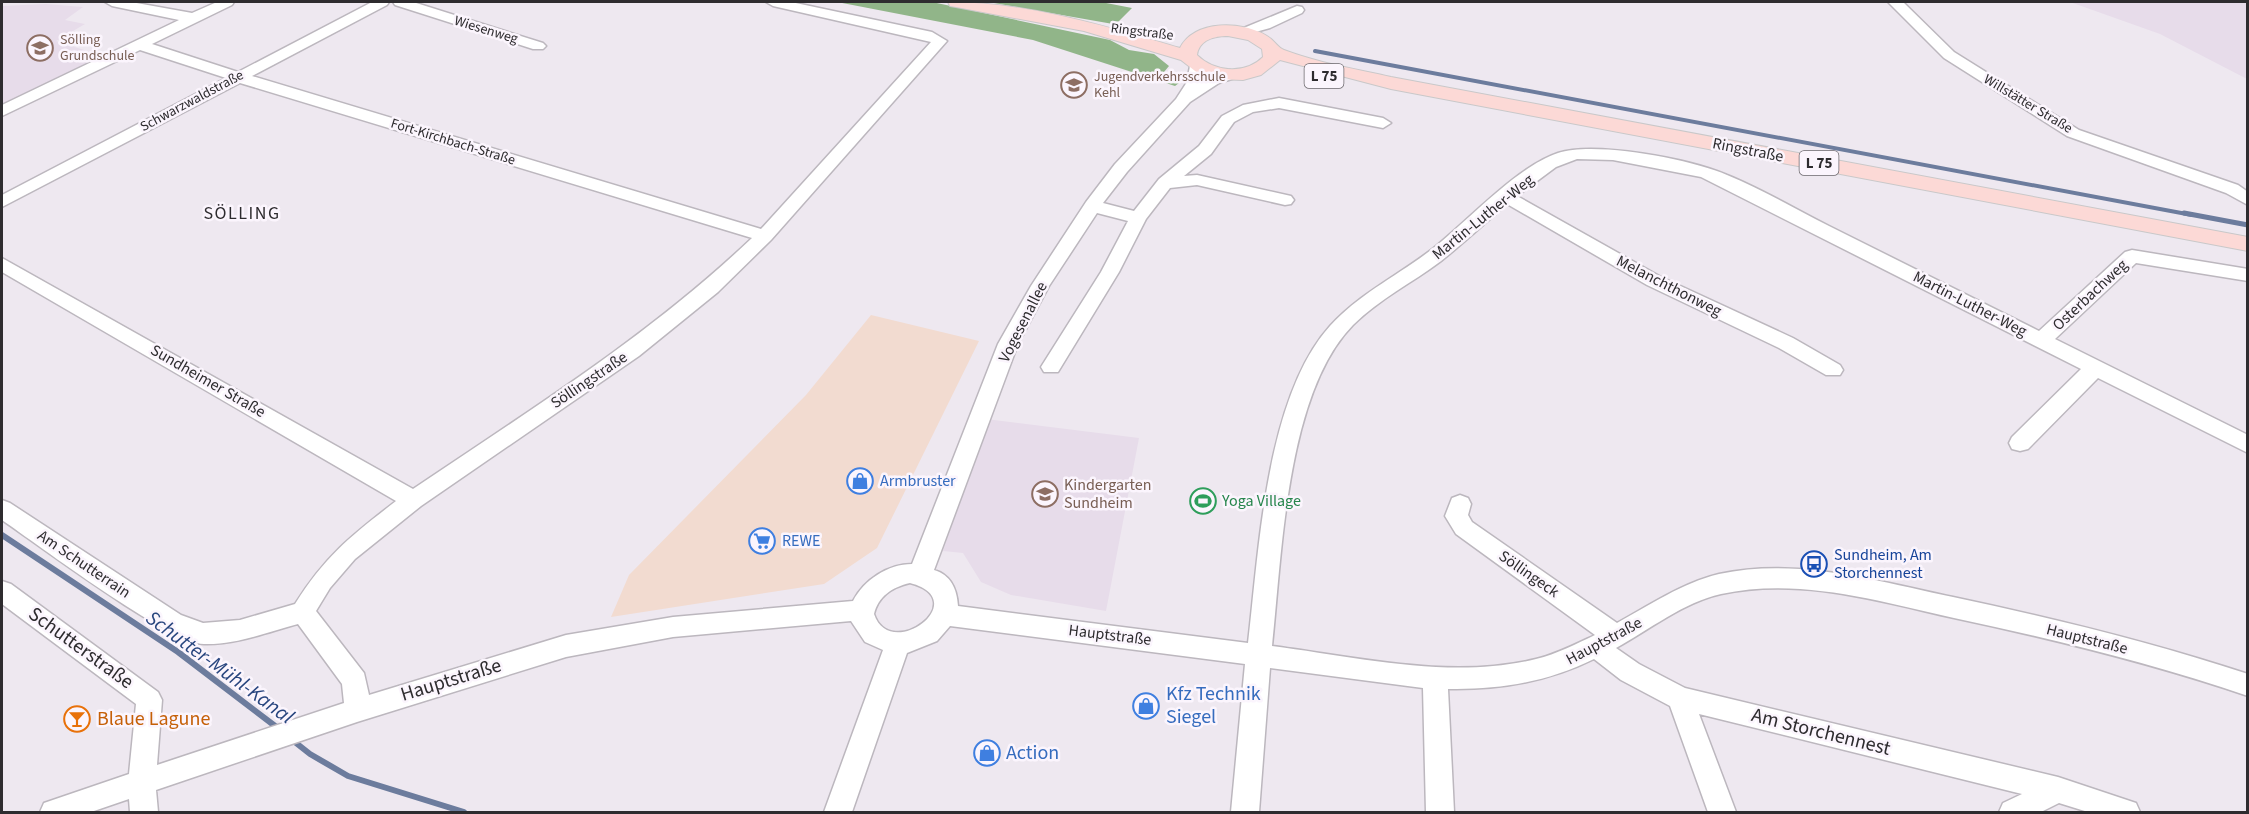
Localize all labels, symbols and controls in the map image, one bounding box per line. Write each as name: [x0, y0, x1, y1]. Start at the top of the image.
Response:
street label: Wiesenweg: [452, 11, 520, 49]
street label: Ringstraße: [1109, 18, 1175, 46]
place label: Sölling Grundschule: [60, 30, 135, 66]
school or university icon: Sölling Grundschule: [25, 33, 55, 63]
road number: L 75: [1304, 64, 1344, 88]
street label: Schwarzwaldstraße: [137, 65, 247, 137]
place label: Jugendverkehrsschule Kehl: [1094, 67, 1226, 103]
school or university icon: Jugendverkehrsschule Kehl: [1059, 70, 1089, 100]
street label: Willstätter Straße: [1980, 70, 2076, 138]
street label: Fort-Kirchbach-Straße: [388, 114, 518, 170]
street label: Ringstraße: [1711, 132, 1786, 168]
road number: L 75: [1800, 151, 1838, 175]
street label: Martin-Luther-Weg: [1427, 169, 1539, 265]
district label: SÖLLING: [203, 201, 281, 226]
street label: Melanchthonweg: [1613, 250, 1725, 322]
street label: Osterbachweg: [2048, 254, 2132, 336]
street label: Martin-Luther-Weg: [1909, 266, 2031, 342]
street label: Vogesenallee: [993, 278, 1053, 366]
street label: Sundheimer Straße: [146, 339, 270, 423]
street label: Söllingstraße: [546, 346, 632, 414]
shop icon: Armbruster: [845, 466, 875, 496]
place label: Armbruster: [880, 470, 956, 492]
place label: Kindergarten Sundheim: [1064, 474, 1151, 514]
school or university icon: Kindergarten Sundheim: [1030, 479, 1060, 509]
sports icon: Yoga Village: [1188, 486, 1218, 516]
place label: Yoga Village: [1221, 490, 1301, 512]
street label: Am Schutterrain: [33, 525, 135, 603]
supermarket icon: REWE: [747, 526, 777, 556]
place label: REWE: [782, 530, 821, 552]
place label: Sundheim, Am Storchennest: [1834, 544, 1932, 584]
street label: Söllingeck: [1494, 545, 1564, 603]
bus stop icon: Sundheim, Am Storchennest: [1799, 549, 1829, 579]
street label: Schutterstraße: [23, 600, 139, 696]
water label: Schutter-Mühl-Kanal: [140, 603, 301, 732]
street label: Hauptstraße: [1562, 612, 1646, 670]
street label: Hauptstraße: [2044, 618, 2130, 660]
street label: Hauptstraße: [1067, 619, 1153, 651]
street label: Hauptstraße: [397, 651, 505, 709]
place label: Kfz Technik Siegel: [1166, 680, 1261, 731]
shop icon: Kfz Technik Siegel: [1131, 691, 1161, 721]
street label: Am Storchennest: [1749, 701, 1894, 763]
bar icon: Blaue Lagune: [62, 704, 92, 734]
place label: Blaue Lagune: [97, 705, 210, 733]
shop icon: Action: [972, 738, 1002, 768]
place label: Action: [1006, 739, 1059, 767]

